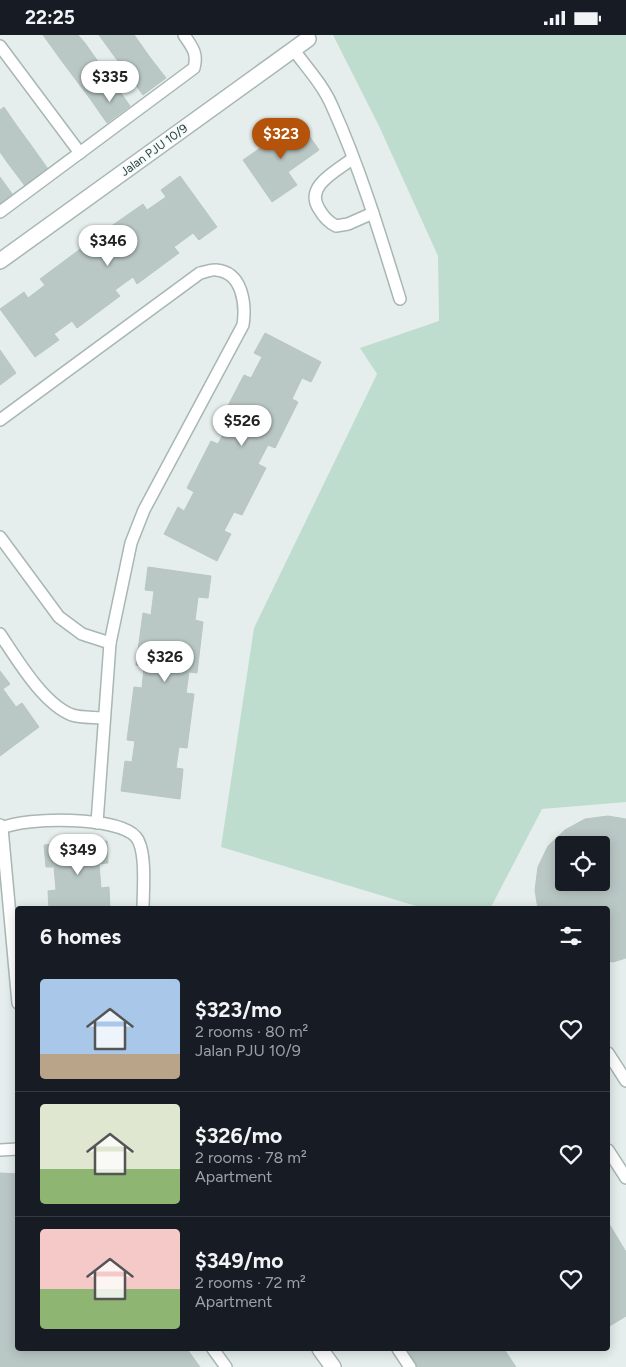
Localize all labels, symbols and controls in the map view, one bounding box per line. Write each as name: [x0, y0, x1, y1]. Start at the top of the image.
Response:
text: 22:25: [25, 6, 75, 29]
pin: $335: [80, 61, 140, 103]
text: $335: [92, 67, 128, 86]
pin: $323: [251, 117, 311, 160]
street label: Jalan PJU 10/9: [118, 121, 190, 179]
text: $323: [263, 124, 299, 143]
pin: $346: [78, 225, 138, 267]
text: $346: [89, 231, 127, 250]
pin: $526: [212, 405, 272, 447]
text: $526: [224, 411, 260, 430]
pin: $326: [135, 641, 195, 683]
text: $326: [147, 647, 183, 666]
pin: $349: [48, 833, 108, 876]
map controls: [555, 836, 610, 891]
button: locate: [555, 836, 610, 891]
text: $349: [59, 840, 97, 859]
icon: filters: [557, 922, 585, 950]
text: 6 homes: [40, 924, 121, 949]
text: $323/mo: [195, 997, 282, 1022]
icon: home: [80, 999, 140, 1059]
icon: heart: [557, 1015, 585, 1043]
text: 2 rooms · 80 m²: [195, 1022, 308, 1041]
text: Jalan PJU 10/9: [195, 1041, 301, 1060]
text: $326/mo: [195, 1123, 282, 1148]
icon: home: [80, 1124, 140, 1184]
icon: heart: [557, 1140, 585, 1168]
text: 2 rooms · 78 m²: [195, 1148, 307, 1167]
text: Apartment: [195, 1167, 272, 1186]
text: $349/mo: [195, 1248, 283, 1273]
icon: home: [80, 1249, 140, 1309]
icon: heart: [557, 1265, 585, 1293]
text: 2 rooms · 72 m²: [195, 1273, 306, 1292]
text: Apartment: [195, 1292, 272, 1311]

